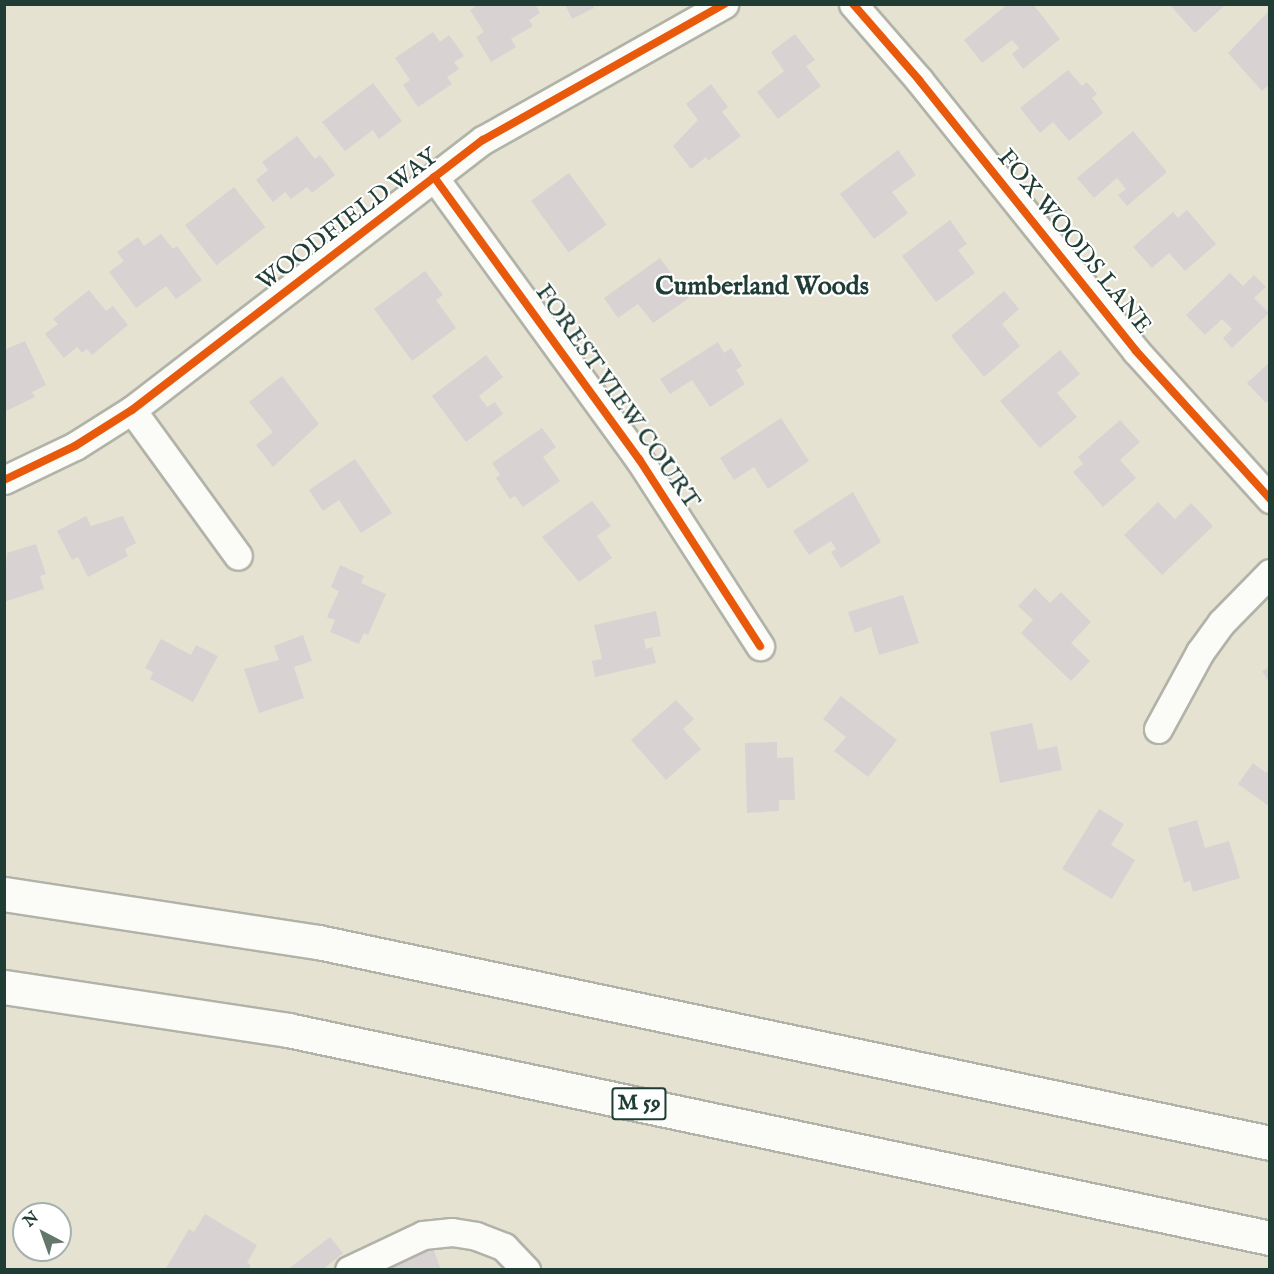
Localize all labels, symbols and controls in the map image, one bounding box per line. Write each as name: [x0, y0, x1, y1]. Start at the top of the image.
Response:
street label: WOODFIELD WAY: [252, 143, 444, 297]
street label: FOX WOODS LANE: [991, 144, 1157, 340]
district label: Cumberland Woods: [655, 271, 869, 303]
street label: FOREST VIEW COURT: [528, 279, 706, 515]
road number: M 59: [610, 1085, 668, 1123]
north arrow: [12, 1202, 72, 1262]
text: N: [20, 1208, 43, 1232]

